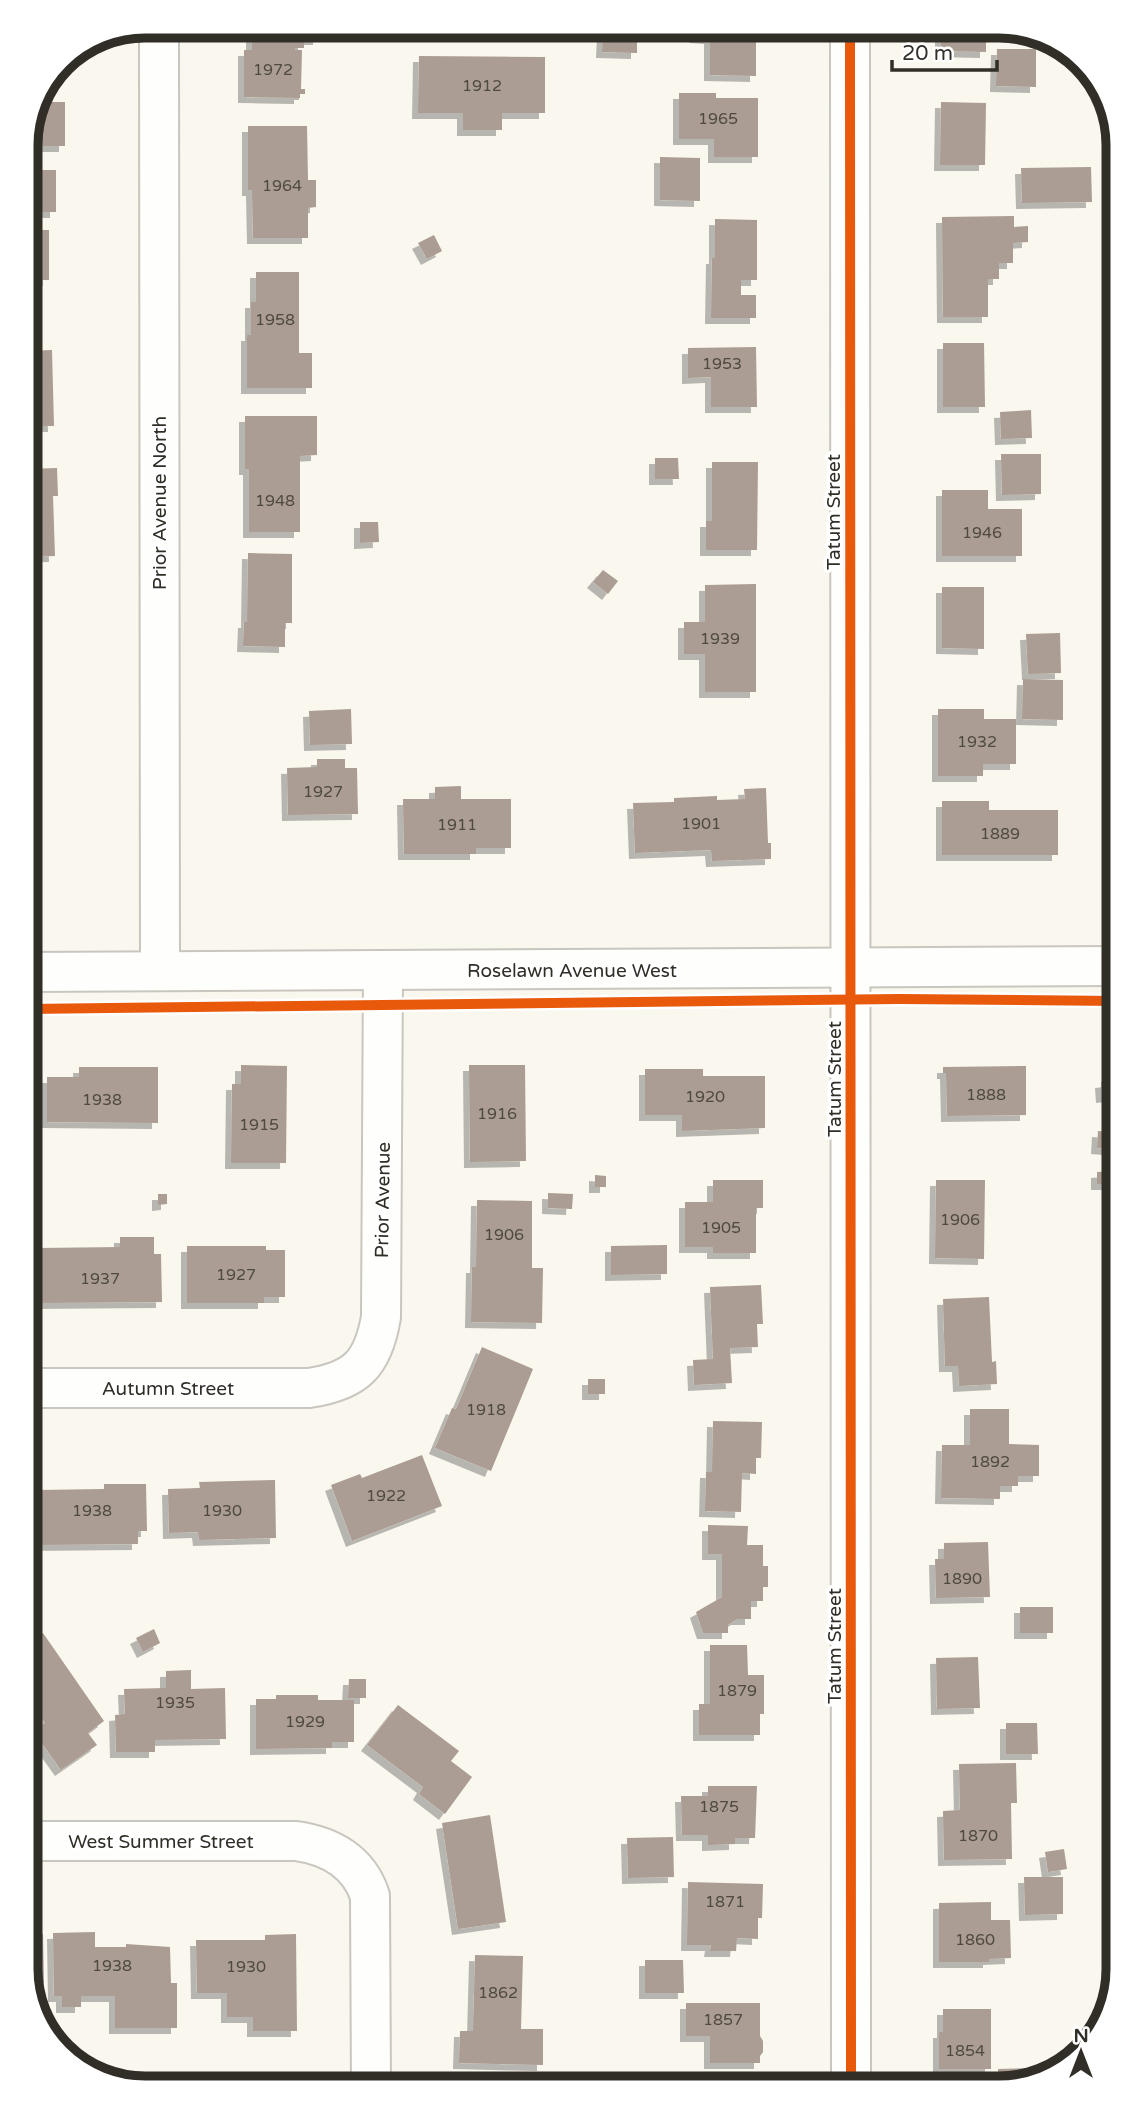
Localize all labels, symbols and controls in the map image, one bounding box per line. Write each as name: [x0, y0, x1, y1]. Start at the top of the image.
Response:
scale bar: [892, 28, 997, 72]
text: 20 m: [902, 41, 953, 66]
house number: 1972: [253, 60, 293, 80]
house number: 1912: [462, 76, 502, 96]
house number: 1965: [698, 109, 738, 129]
house number: 1964: [262, 176, 302, 196]
house number: 1958: [255, 310, 295, 330]
house number: 1953: [702, 354, 742, 374]
street label: Prior Avenue North: [149, 416, 171, 590]
street label: Tatum Street: [823, 454, 845, 570]
house number: 1948: [255, 491, 295, 511]
house number: 1946: [962, 523, 1002, 543]
house number: 1939: [700, 629, 740, 649]
house number: 1932: [957, 732, 997, 752]
house number: 1927: [303, 782, 343, 802]
house number: 1901: [681, 814, 721, 834]
house number: 1911: [437, 815, 477, 835]
house number: 1889: [980, 824, 1020, 844]
street label: Roselawn Avenue West: [467, 960, 677, 982]
street label: Tatum Street: [824, 1021, 846, 1137]
house number: 1888: [966, 1085, 1006, 1105]
house number: 1920: [685, 1087, 725, 1107]
house number: 1938: [82, 1090, 122, 1110]
house number: 1916: [477, 1104, 517, 1124]
house number: 1915: [239, 1115, 279, 1135]
street label: Prior Avenue: [371, 1142, 395, 1258]
house number: 1906: [940, 1210, 980, 1230]
house number: 1905: [701, 1218, 741, 1238]
house number: 1906: [484, 1225, 524, 1245]
house number: 1927: [216, 1265, 256, 1285]
house number: 1937: [80, 1269, 120, 1289]
street label: Autumn Street: [102, 1378, 234, 1400]
house number: 1918: [466, 1400, 506, 1420]
house number: 1892: [970, 1452, 1010, 1472]
house number: 1922: [366, 1486, 406, 1506]
house number: 1938: [72, 1501, 112, 1521]
house number: 1930: [202, 1501, 242, 1521]
house number: 1890: [942, 1569, 982, 1589]
street label: Tatum Street: [824, 1588, 846, 1704]
house number: 1879: [717, 1681, 757, 1701]
house number: 1935: [155, 1693, 195, 1713]
house number: 1929: [285, 1712, 325, 1732]
house number: 1875: [699, 1797, 739, 1817]
house number: 1870: [958, 1826, 998, 1846]
street label: West Summer Street: [68, 1831, 254, 1853]
house number: 1871: [705, 1892, 745, 1912]
house number: 1860: [955, 1930, 995, 1950]
house number: 1938: [92, 1956, 132, 1976]
house number: 1930: [226, 1957, 266, 1977]
house number: 1862: [478, 1983, 518, 2003]
house number: 1857: [703, 2010, 743, 2030]
north arrow: [1046, 2017, 1116, 2087]
text: N: [1073, 2025, 1089, 2047]
house number: 1854: [945, 2041, 985, 2061]

